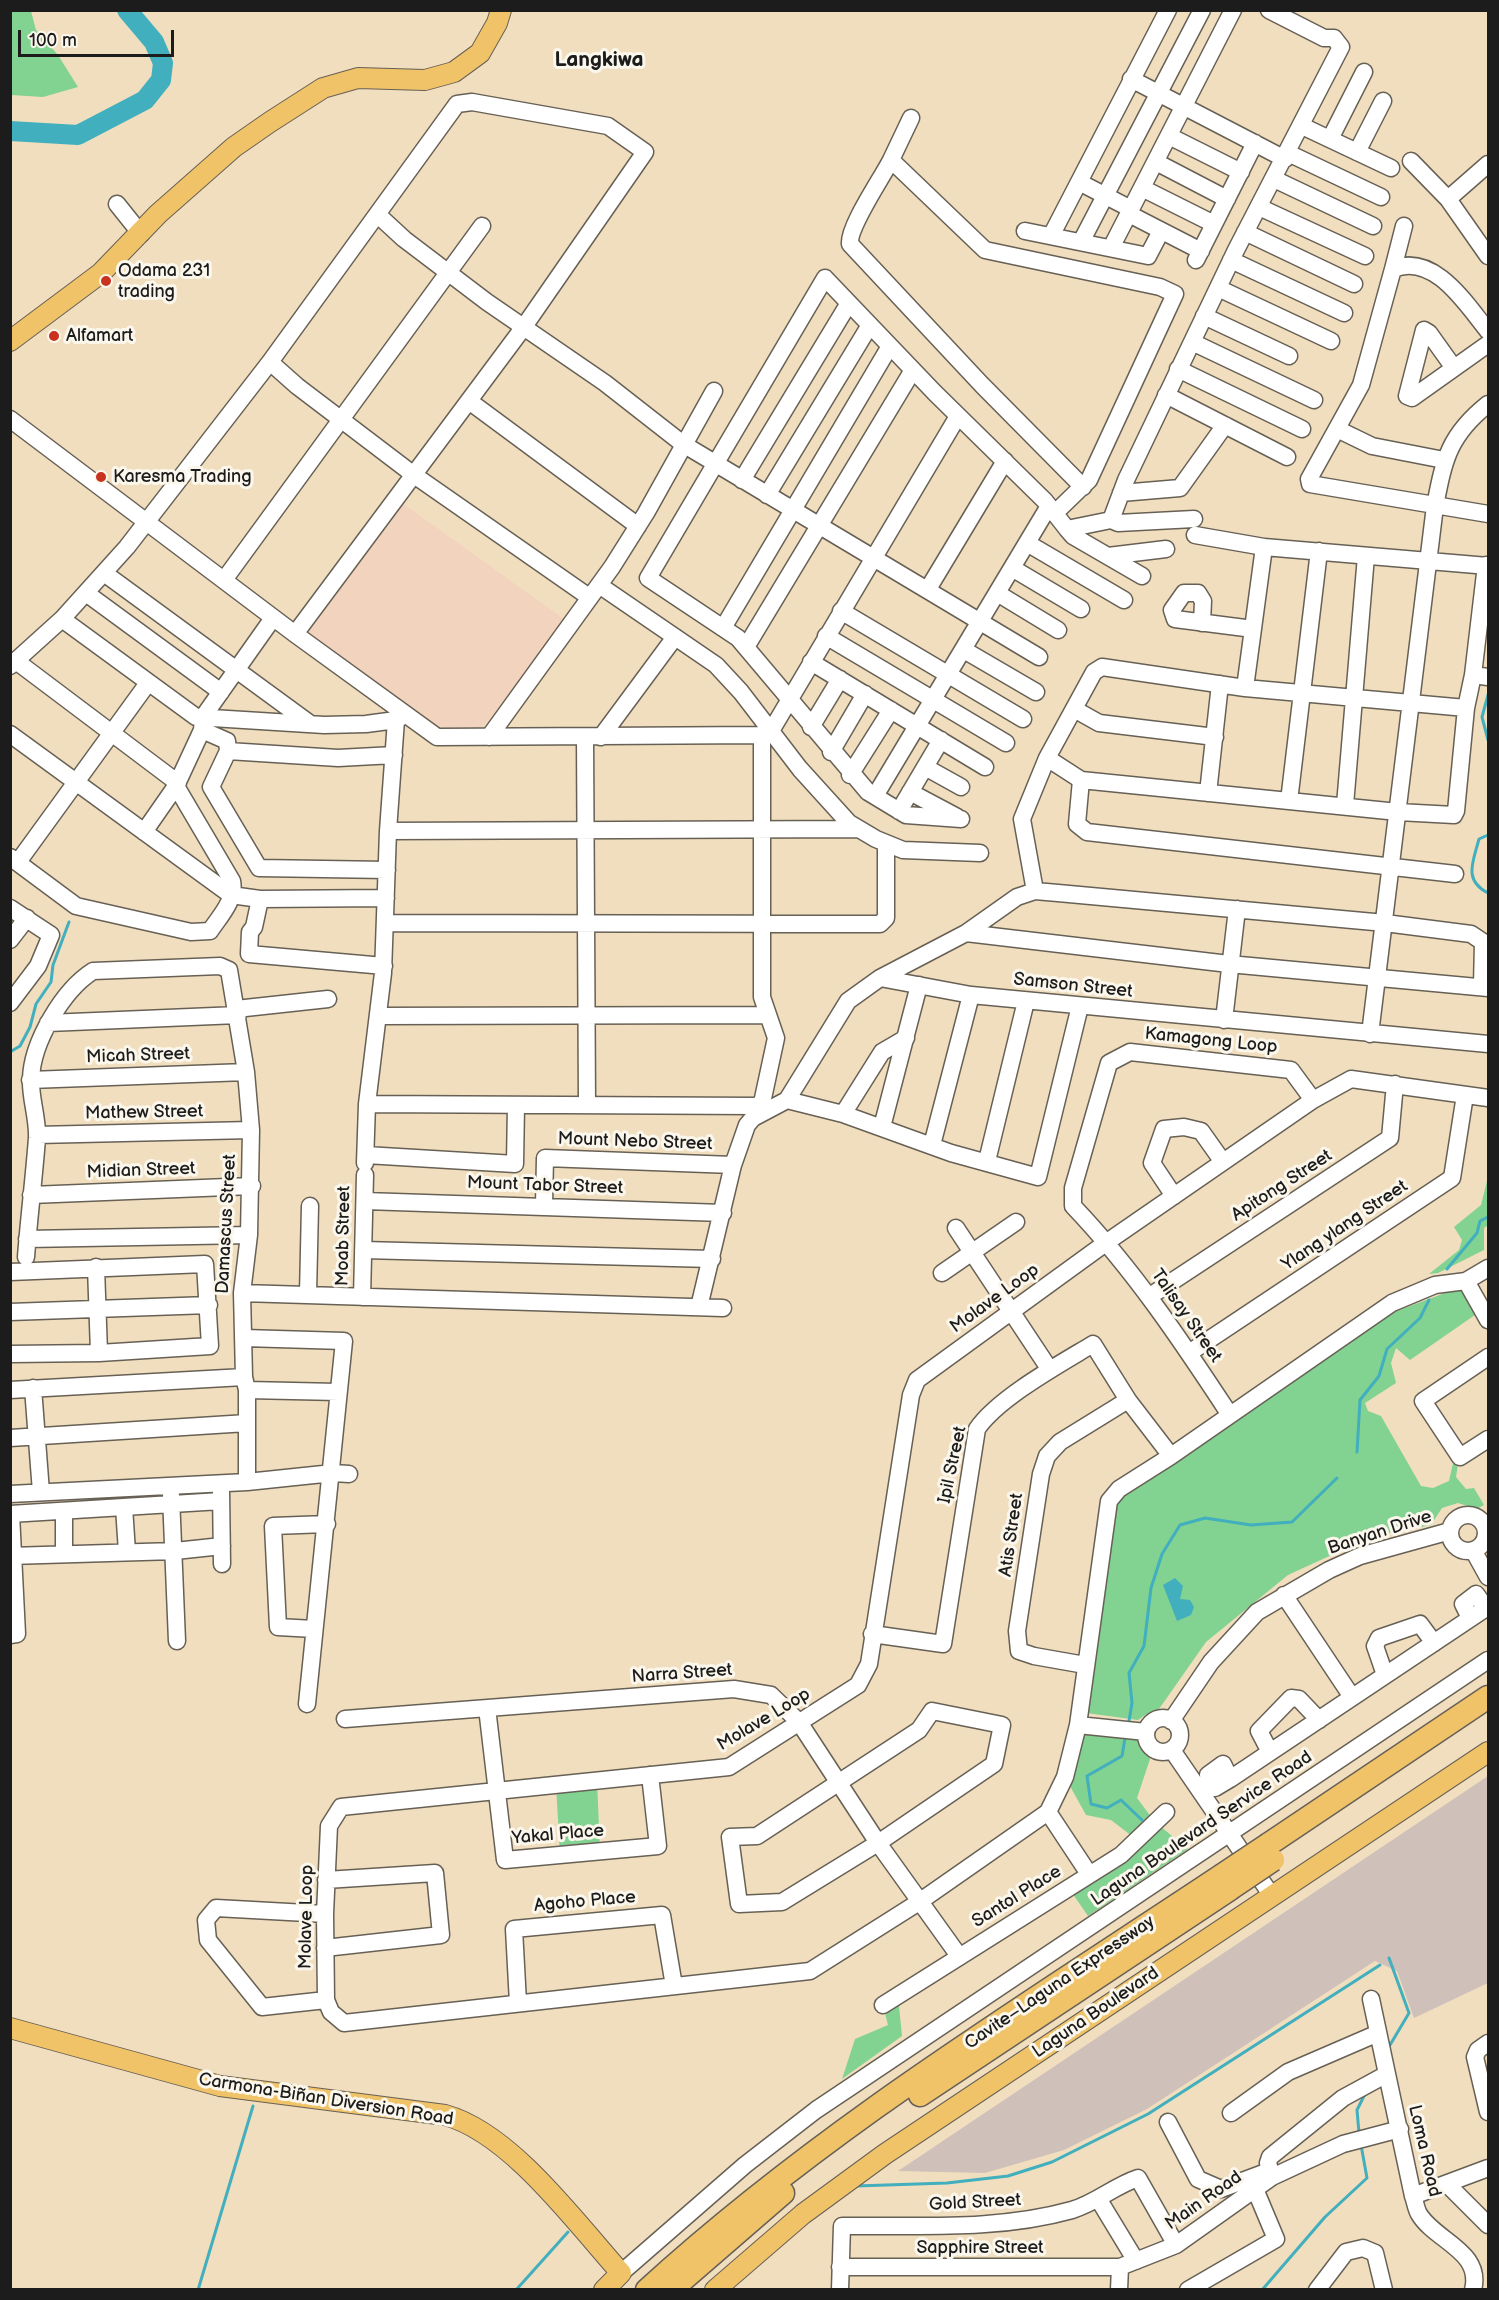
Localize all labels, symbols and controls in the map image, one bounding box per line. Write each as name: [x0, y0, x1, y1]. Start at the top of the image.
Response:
scale bar: [21, 18, 177, 56]
text: 100 m: [29, 30, 77, 51]
district label: Langkiwa: [554, 48, 644, 74]
place label: Odama 231 trading: [118, 260, 210, 302]
marker: Odama 231 trading: [99, 274, 113, 288]
place label: Alfamart: [66, 325, 133, 347]
marker: Alfamart: [47, 329, 61, 343]
place label: Karesma Trading: [113, 466, 252, 488]
marker: Karesma Trading: [94, 470, 108, 484]
street label: Samson Street: [1012, 969, 1134, 1003]
street label: Kamagong Loop: [1144, 1023, 1278, 1059]
street label: Micah Street: [86, 1043, 190, 1069]
street label: Mathew Street: [85, 1101, 203, 1125]
street label: Mount Nebo Street: [557, 1129, 713, 1155]
street label: Apitong Street: [1228, 1145, 1336, 1227]
street label: Damascus Street: [213, 1154, 241, 1294]
street label: Midian Street: [86, 1158, 196, 1184]
street label: Mount Tabor Street: [466, 1172, 624, 1200]
street label: Ylang ylang Street: [1278, 1176, 1412, 1276]
street label: Moab Street: [332, 1186, 356, 1286]
street label: Molave Loop: [946, 1260, 1044, 1338]
street label: Talisay Street: [1146, 1265, 1226, 1367]
street label: Ipil Street: [934, 1424, 972, 1506]
street label: Atis Street: [995, 1492, 1029, 1578]
street label: Banyan Drive: [1325, 1506, 1435, 1560]
street label: Narra Street: [631, 1660, 733, 1688]
street label: Molave Loop: [714, 1684, 814, 1756]
street label: Laguna Boulevard Service Road: [1087, 1747, 1317, 1911]
street label: Yakal Place: [511, 1820, 605, 1850]
street label: Santol Place: [968, 1861, 1066, 1933]
street label: Molave Loop: [295, 1865, 319, 1969]
street label: Agoho Place: [533, 1887, 637, 1917]
street label: Cavite–Laguna Expressway: [961, 1911, 1159, 2055]
street label: Laguna Boulevard: [1029, 1963, 1163, 2063]
street label: Carmona-Biñan Diversion Road: [197, 2069, 455, 2131]
street label: Loma Road: [1403, 2103, 1445, 2199]
street label: Main Road: [1162, 2167, 1246, 2235]
street label: Gold Street: [928, 2190, 1022, 2216]
street label: Sapphire Street: [916, 2237, 1044, 2259]

